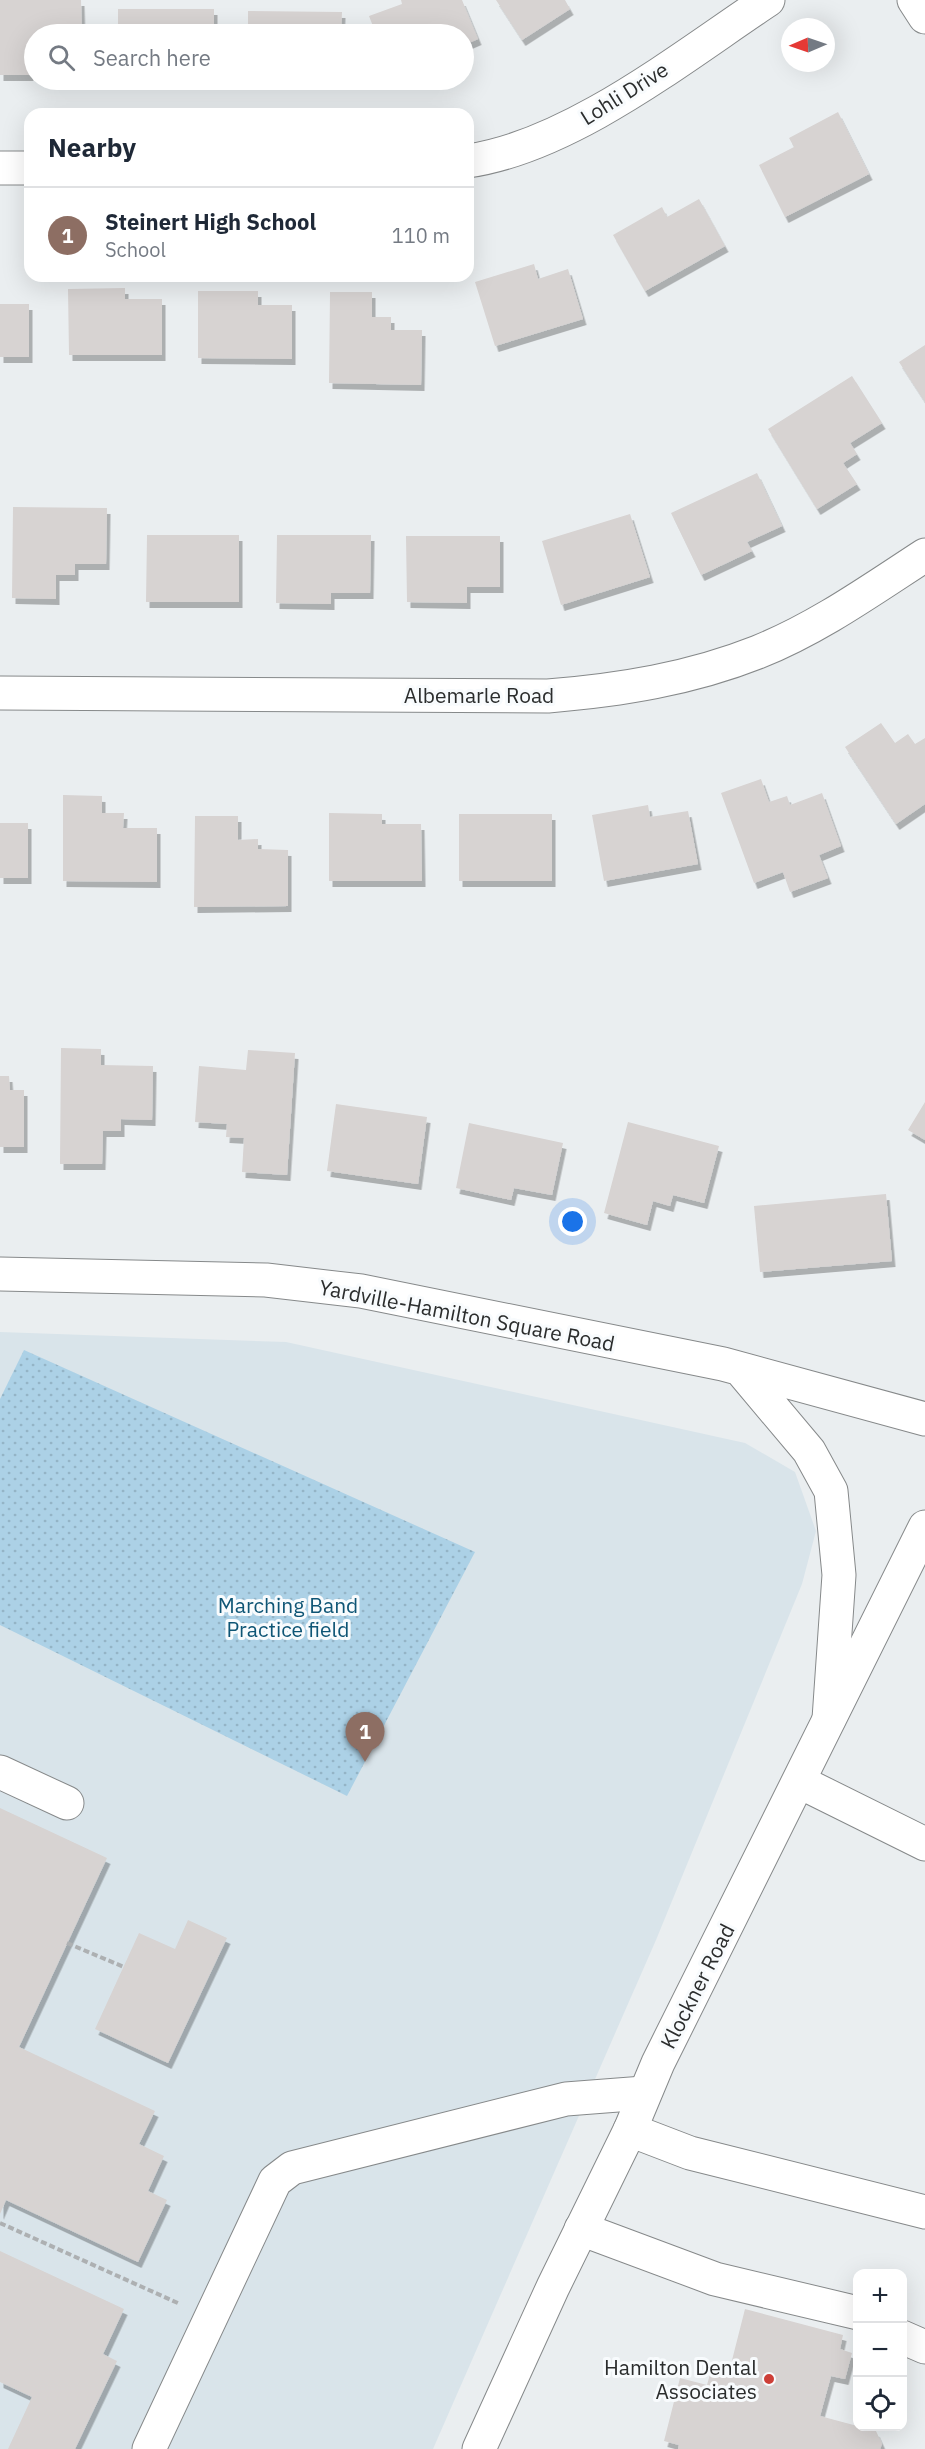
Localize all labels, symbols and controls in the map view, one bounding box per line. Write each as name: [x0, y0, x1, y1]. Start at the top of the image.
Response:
north arrow: [781, 18, 835, 72]
search box: [24, 24, 474, 90]
icon: search: [45, 41, 78, 74]
text: Search here: [93, 43, 211, 72]
street label: Lohli Drive: [575, 55, 673, 131]
text: Nearby: [48, 130, 136, 164]
text: Steinert High School: [105, 207, 316, 236]
text: 1: [62, 222, 74, 249]
text: 110 m: [392, 222, 450, 249]
text: School: [105, 236, 166, 263]
street label: Albemarle Road: [404, 681, 554, 709]
your location: [558, 1207, 587, 1236]
street label: Yardville-Hamilton Square Road: [317, 1273, 617, 1357]
park label: Marching Band Practice field: [218, 1591, 358, 1643]
pin: 1: [346, 1712, 385, 1762]
street label: Klockner Road: [653, 1919, 741, 2053]
map controls: [853, 2269, 907, 2431]
button: +: [853, 2269, 907, 2323]
button: −: [853, 2323, 907, 2377]
place label: Hamilton Dental Associates: [604, 2353, 757, 2405]
marker: Hamilton Dental Associates: [762, 2372, 776, 2386]
button: locate: [853, 2377, 907, 2431]

